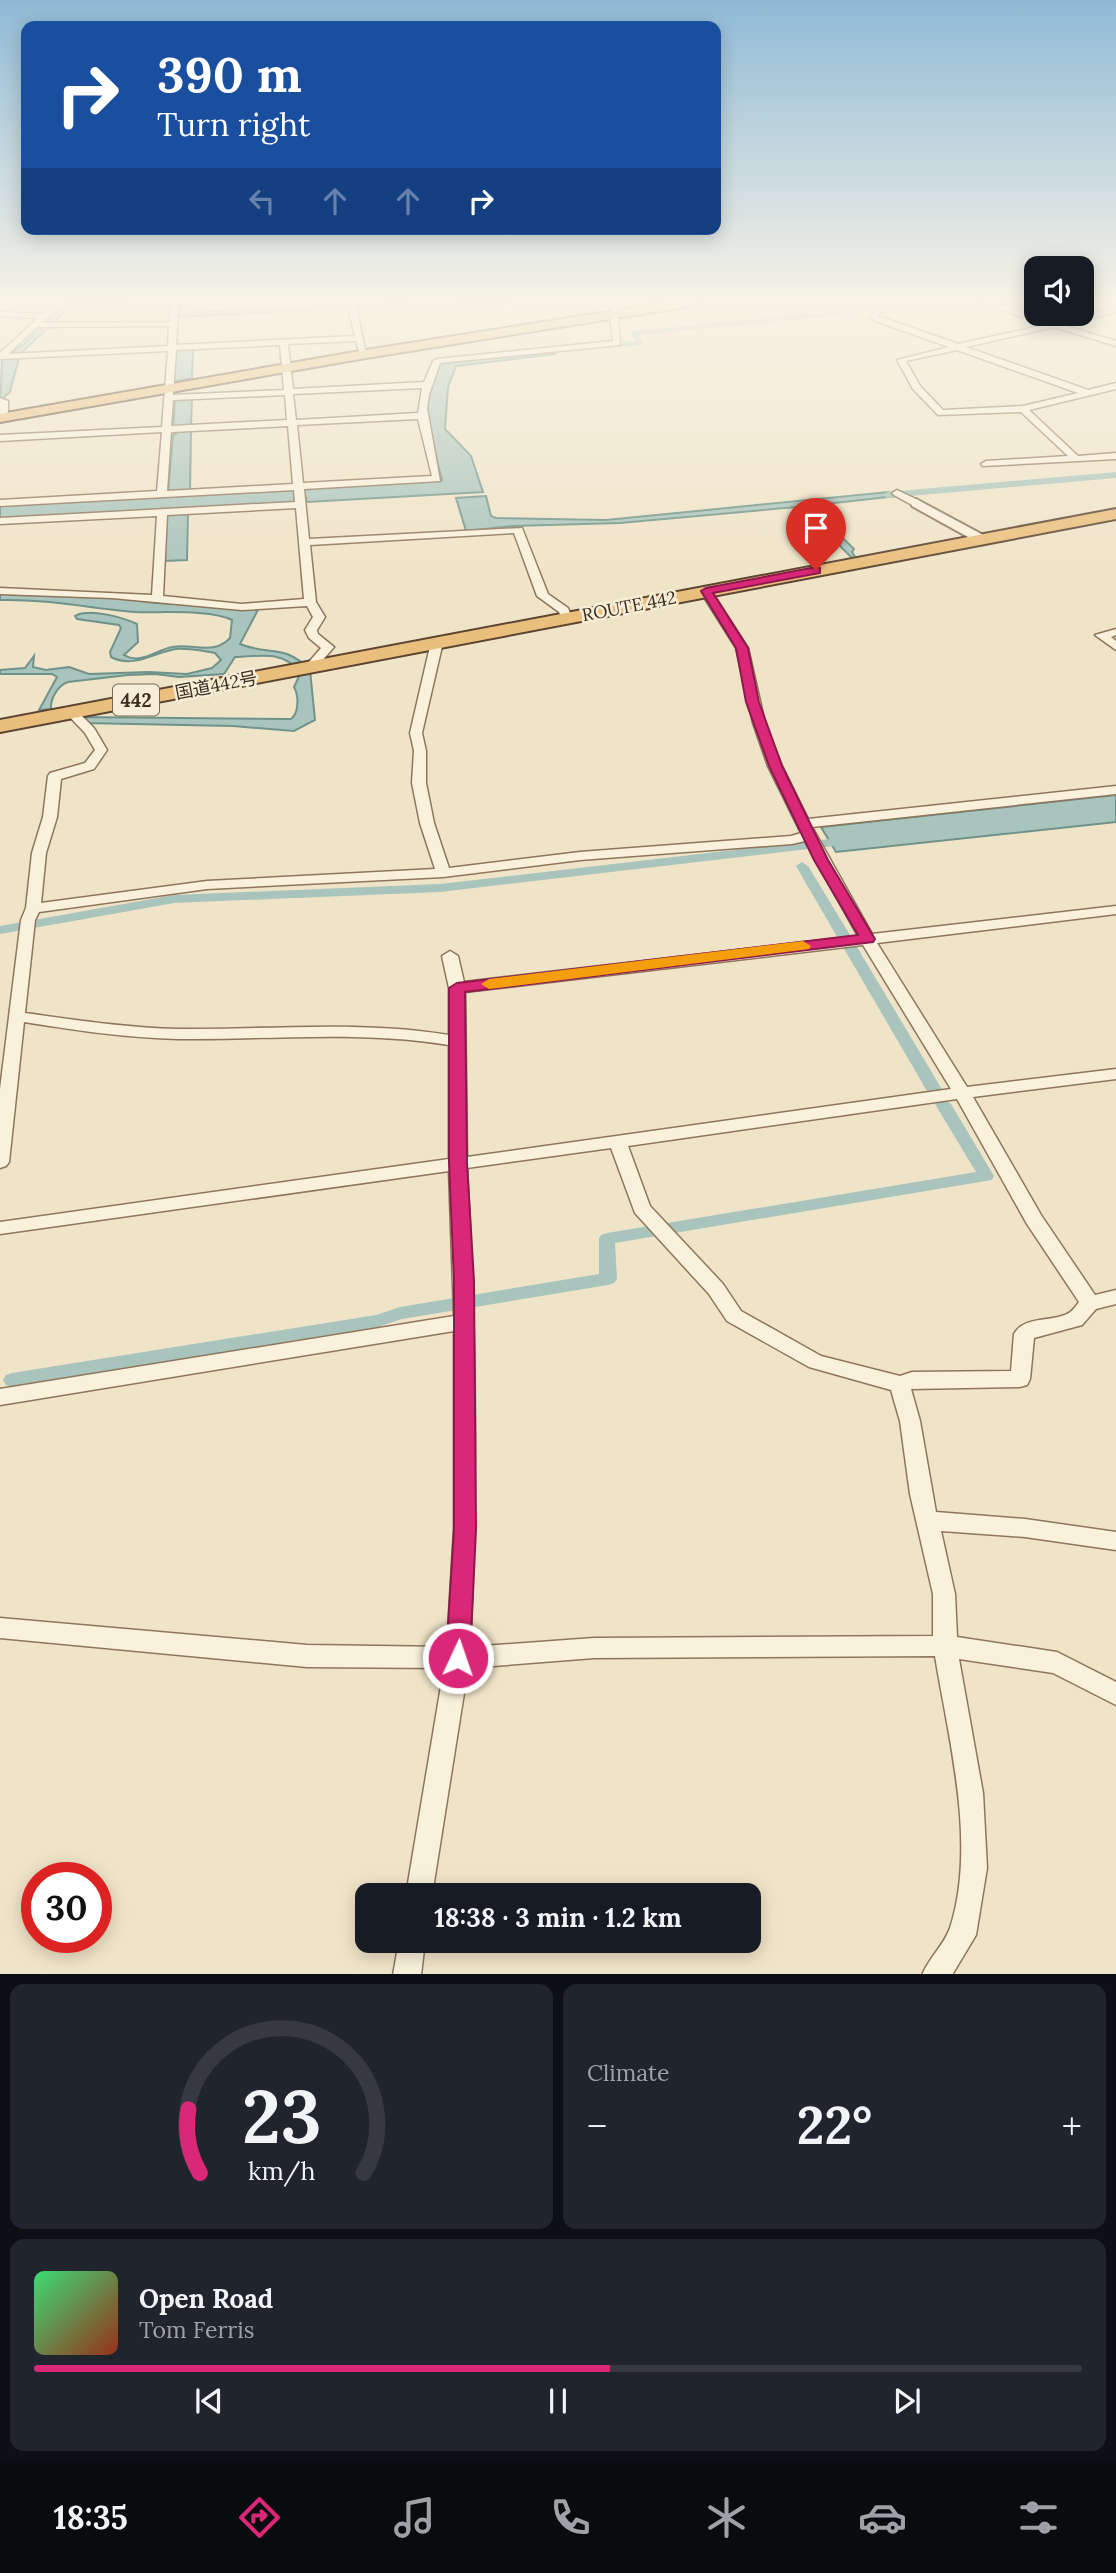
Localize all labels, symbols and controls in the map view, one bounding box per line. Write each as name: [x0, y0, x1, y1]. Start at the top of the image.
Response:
text: 390 m: [157, 43, 302, 105]
icon: right: [42, 49, 133, 140]
text: Turn right: [157, 104, 310, 145]
icon: left: [243, 182, 281, 220]
icon: ahead: [316, 182, 354, 220]
icon: ahead: [389, 182, 427, 220]
icon: right: [462, 182, 500, 220]
map controls: [1024, 256, 1094, 326]
button: sound: [1024, 256, 1094, 326]
pin: [786, 498, 846, 570]
icon: arrive: [797, 509, 835, 547]
street label: ROUTE 442: [580, 586, 678, 626]
street label: 国道442号: [173, 666, 259, 704]
road number: 442: [113, 684, 159, 716]
position arrow: [421, 1621, 495, 1695]
speed limit sign: 30: [21, 1862, 112, 1953]
text: 18:38 · 3 min · 1.2 km: [434, 1901, 682, 1934]
text: Climate: [587, 2058, 669, 2087]
text: 23: [242, 2070, 321, 2163]
text: 22°: [797, 2092, 872, 2158]
text: −: [587, 2102, 607, 2150]
text: +: [1062, 2102, 1082, 2150]
text: km/h: [248, 2154, 315, 2186]
text: Open Road: [139, 2282, 273, 2315]
text: Tom Ferris: [139, 2315, 254, 2344]
icon: previous: [190, 2382, 228, 2420]
icon: pause: [539, 2382, 577, 2420]
icon: next: [888, 2382, 926, 2420]
icon: directions: [235, 2493, 284, 2542]
icon: music: [390, 2493, 439, 2542]
icon: phone: [546, 2493, 595, 2542]
icon: climate: [702, 2493, 751, 2542]
icon: car: [858, 2493, 907, 2542]
icon: filters: [1014, 2493, 1063, 2542]
text: 18:35: [53, 2497, 128, 2538]

